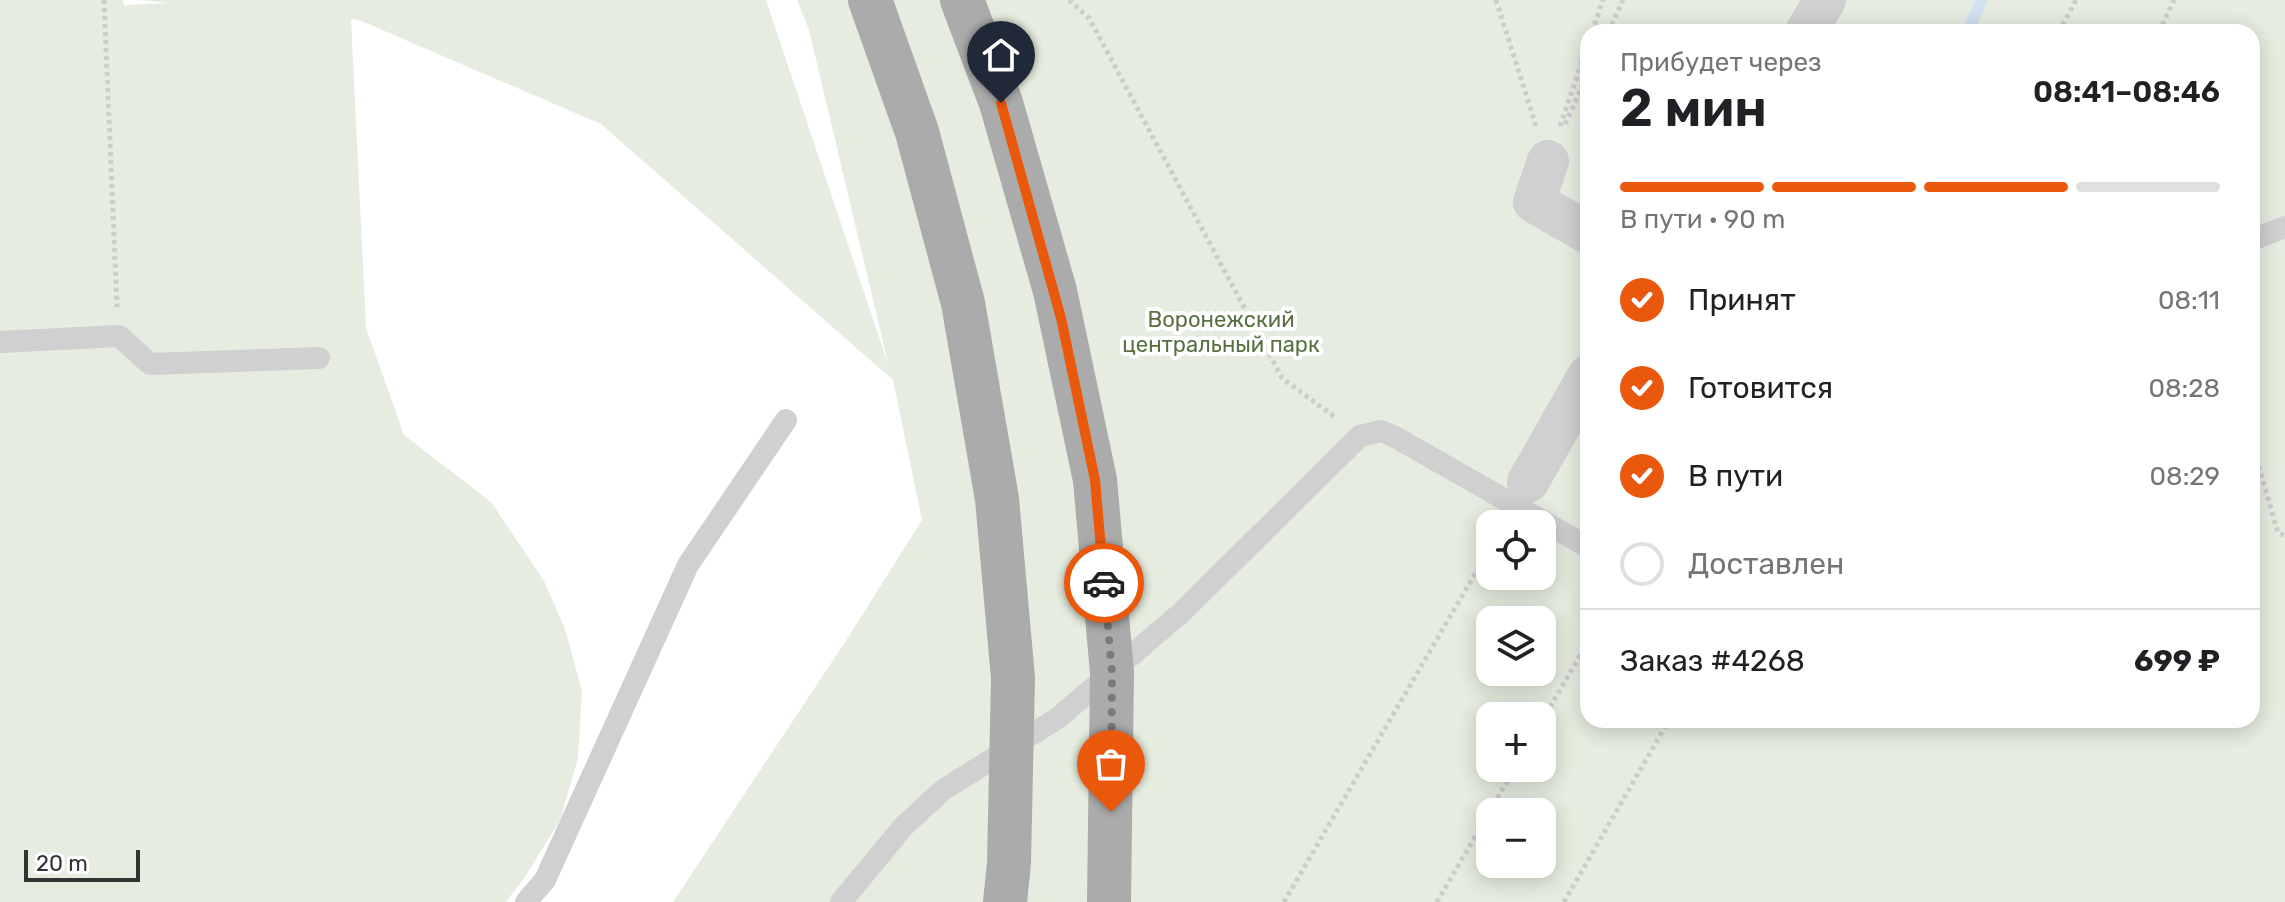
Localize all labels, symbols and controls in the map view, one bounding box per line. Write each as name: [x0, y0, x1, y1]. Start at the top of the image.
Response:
pin: [967, 21, 1035, 103]
icon: home: [979, 33, 1023, 77]
text: Прибудет через: [1620, 47, 1821, 78]
text: 08:41–08:46: [2033, 74, 2220, 110]
text: 2 мин: [1620, 77, 1767, 139]
text: В пути · 90 m: [1620, 204, 1785, 235]
icon: check: [1620, 278, 1664, 322]
text: Принят: [1688, 282, 1796, 318]
text: 08:11: [2158, 285, 2220, 316]
park label: Воронежский центральный парк: [1122, 306, 1320, 358]
icon: check: [1620, 366, 1664, 410]
text: Готовится: [1688, 370, 1833, 406]
text: 08:28: [2148, 373, 2220, 404]
icon: check: [1620, 454, 1664, 498]
text: В пути: [1688, 458, 1783, 494]
text: 08:29: [2150, 461, 2220, 492]
map controls: [1476, 510, 1556, 878]
button: locate: [1476, 510, 1556, 590]
courier: [1064, 543, 1144, 623]
text: Доставлен: [1688, 546, 1844, 582]
icon: car: [1082, 561, 1126, 605]
button: layers: [1476, 606, 1556, 686]
text: Заказ #4268: [1620, 643, 1805, 679]
text: 699 ₽: [2134, 643, 2220, 679]
button: +: [1476, 702, 1556, 782]
pin: [1077, 730, 1145, 812]
icon: bag: [1089, 742, 1133, 786]
button: −: [1476, 798, 1556, 878]
scale bar: [24, 846, 140, 882]
text: 20 m: [36, 850, 88, 877]

